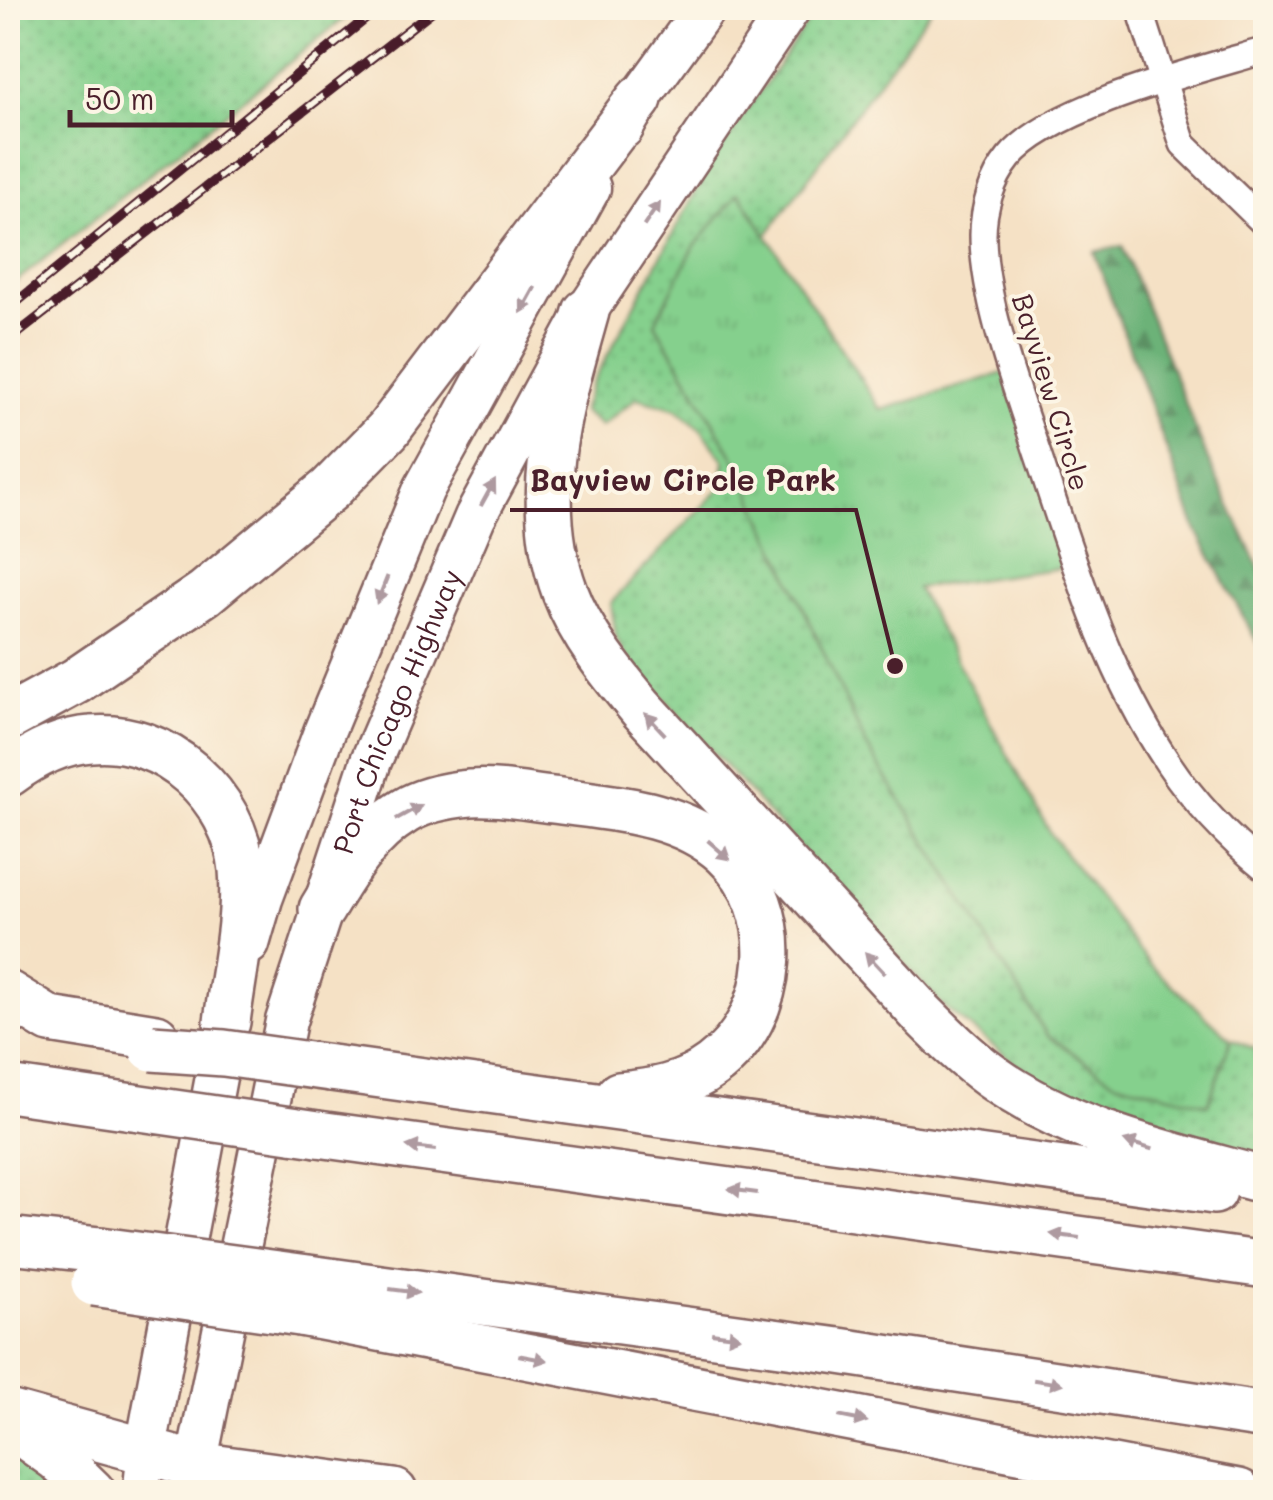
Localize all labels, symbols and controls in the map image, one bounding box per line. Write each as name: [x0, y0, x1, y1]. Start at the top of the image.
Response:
scale bar: [70, 65, 232, 127]
text: 50 m: [85, 78, 155, 118]
one-way arrow: [642, 200, 661, 227]
one-way arrow: [520, 286, 537, 314]
street label: Bayview Circle: [1005, 289, 1099, 495]
callout: Bayview Circle Park: [510, 450, 856, 510]
text: Bayview Circle Park: [530, 459, 836, 499]
one-way arrow: [479, 479, 496, 508]
street label: Port Chicago Highway: [324, 563, 469, 858]
one-way arrow: [374, 575, 390, 605]
one-way arrow: [645, 712, 667, 737]
one-way arrow: [395, 804, 423, 821]
one-way arrow: [706, 839, 731, 861]
one-way arrow: [864, 951, 887, 975]
one-way arrow: [1122, 1137, 1153, 1152]
one-way arrow: [405, 1140, 436, 1156]
one-way arrow: [727, 1183, 759, 1199]
one-way arrow: [1049, 1228, 1080, 1244]
one-way arrow: [389, 1284, 421, 1300]
one-way arrow: [711, 1328, 743, 1344]
one-way arrow: [518, 1350, 549, 1366]
one-way arrow: [1032, 1375, 1064, 1391]
one-way arrow: [837, 1411, 868, 1427]

